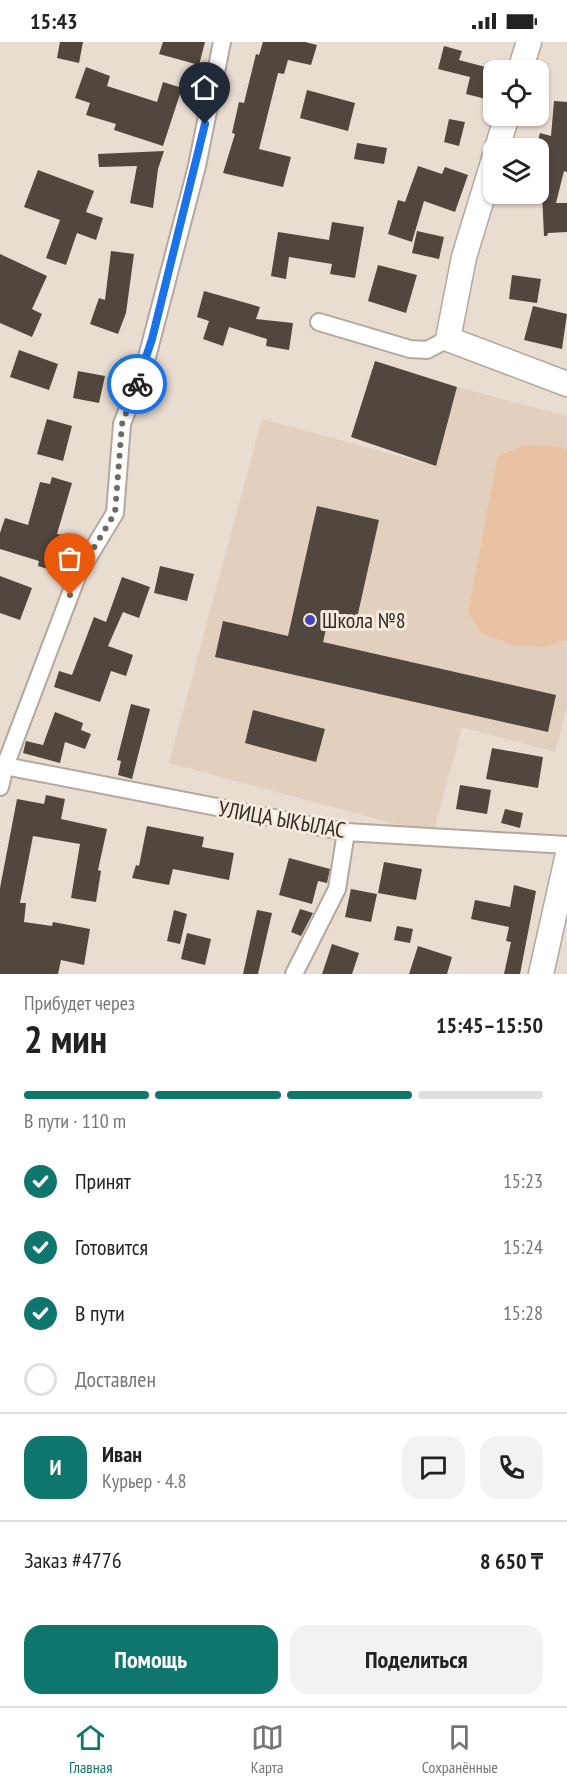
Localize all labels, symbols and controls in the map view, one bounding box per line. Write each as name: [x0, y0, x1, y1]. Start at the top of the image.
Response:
text: 15:43: [30, 7, 78, 35]
map controls: [483, 60, 549, 204]
button: locate: [483, 60, 549, 126]
pin: [179, 62, 230, 124]
icon: home: [188, 71, 221, 104]
button: layers: [483, 138, 549, 204]
courier: [107, 354, 167, 414]
icon: bike: [121, 368, 154, 401]
pin: [44, 533, 95, 595]
icon: bag: [53, 542, 86, 575]
place label: Школа №8: [322, 606, 406, 634]
marker: Школа №8: [303, 613, 317, 627]
street label: УЛИЦА ЫКЫЛАС: [216, 794, 348, 844]
text: Прибудет через: [24, 990, 135, 1016]
text: 15:45–15:50: [436, 1011, 543, 1039]
text: 2 мин: [24, 1013, 107, 1064]
text: В пути · 110 m: [24, 1108, 126, 1134]
icon: check: [24, 1165, 57, 1198]
text: Принят: [75, 1167, 131, 1195]
text: 15:23: [503, 1168, 543, 1194]
icon: check: [24, 1231, 57, 1264]
text: Готовится: [75, 1233, 148, 1261]
text: 15:24: [503, 1234, 543, 1260]
icon: check: [24, 1297, 57, 1330]
text: В пути: [75, 1299, 125, 1327]
text: 15:28: [503, 1300, 543, 1326]
text: Доставлен: [75, 1365, 156, 1393]
button: chat: [402, 1436, 465, 1499]
button: phone: [480, 1436, 543, 1499]
text: Иван: [102, 1440, 142, 1468]
text: И: [49, 1453, 62, 1481]
text: Курьер · 4.8: [102, 1468, 187, 1494]
text: Заказ #4776: [24, 1546, 122, 1574]
text: 8 650 ₸: [480, 1547, 543, 1575]
button: Помощь: [24, 1625, 278, 1694]
button: Поделиться: [290, 1625, 543, 1694]
tab: Главная: [69, 1721, 112, 1777]
tab: Карта: [251, 1721, 284, 1777]
tab: Сохранённые: [422, 1721, 498, 1777]

